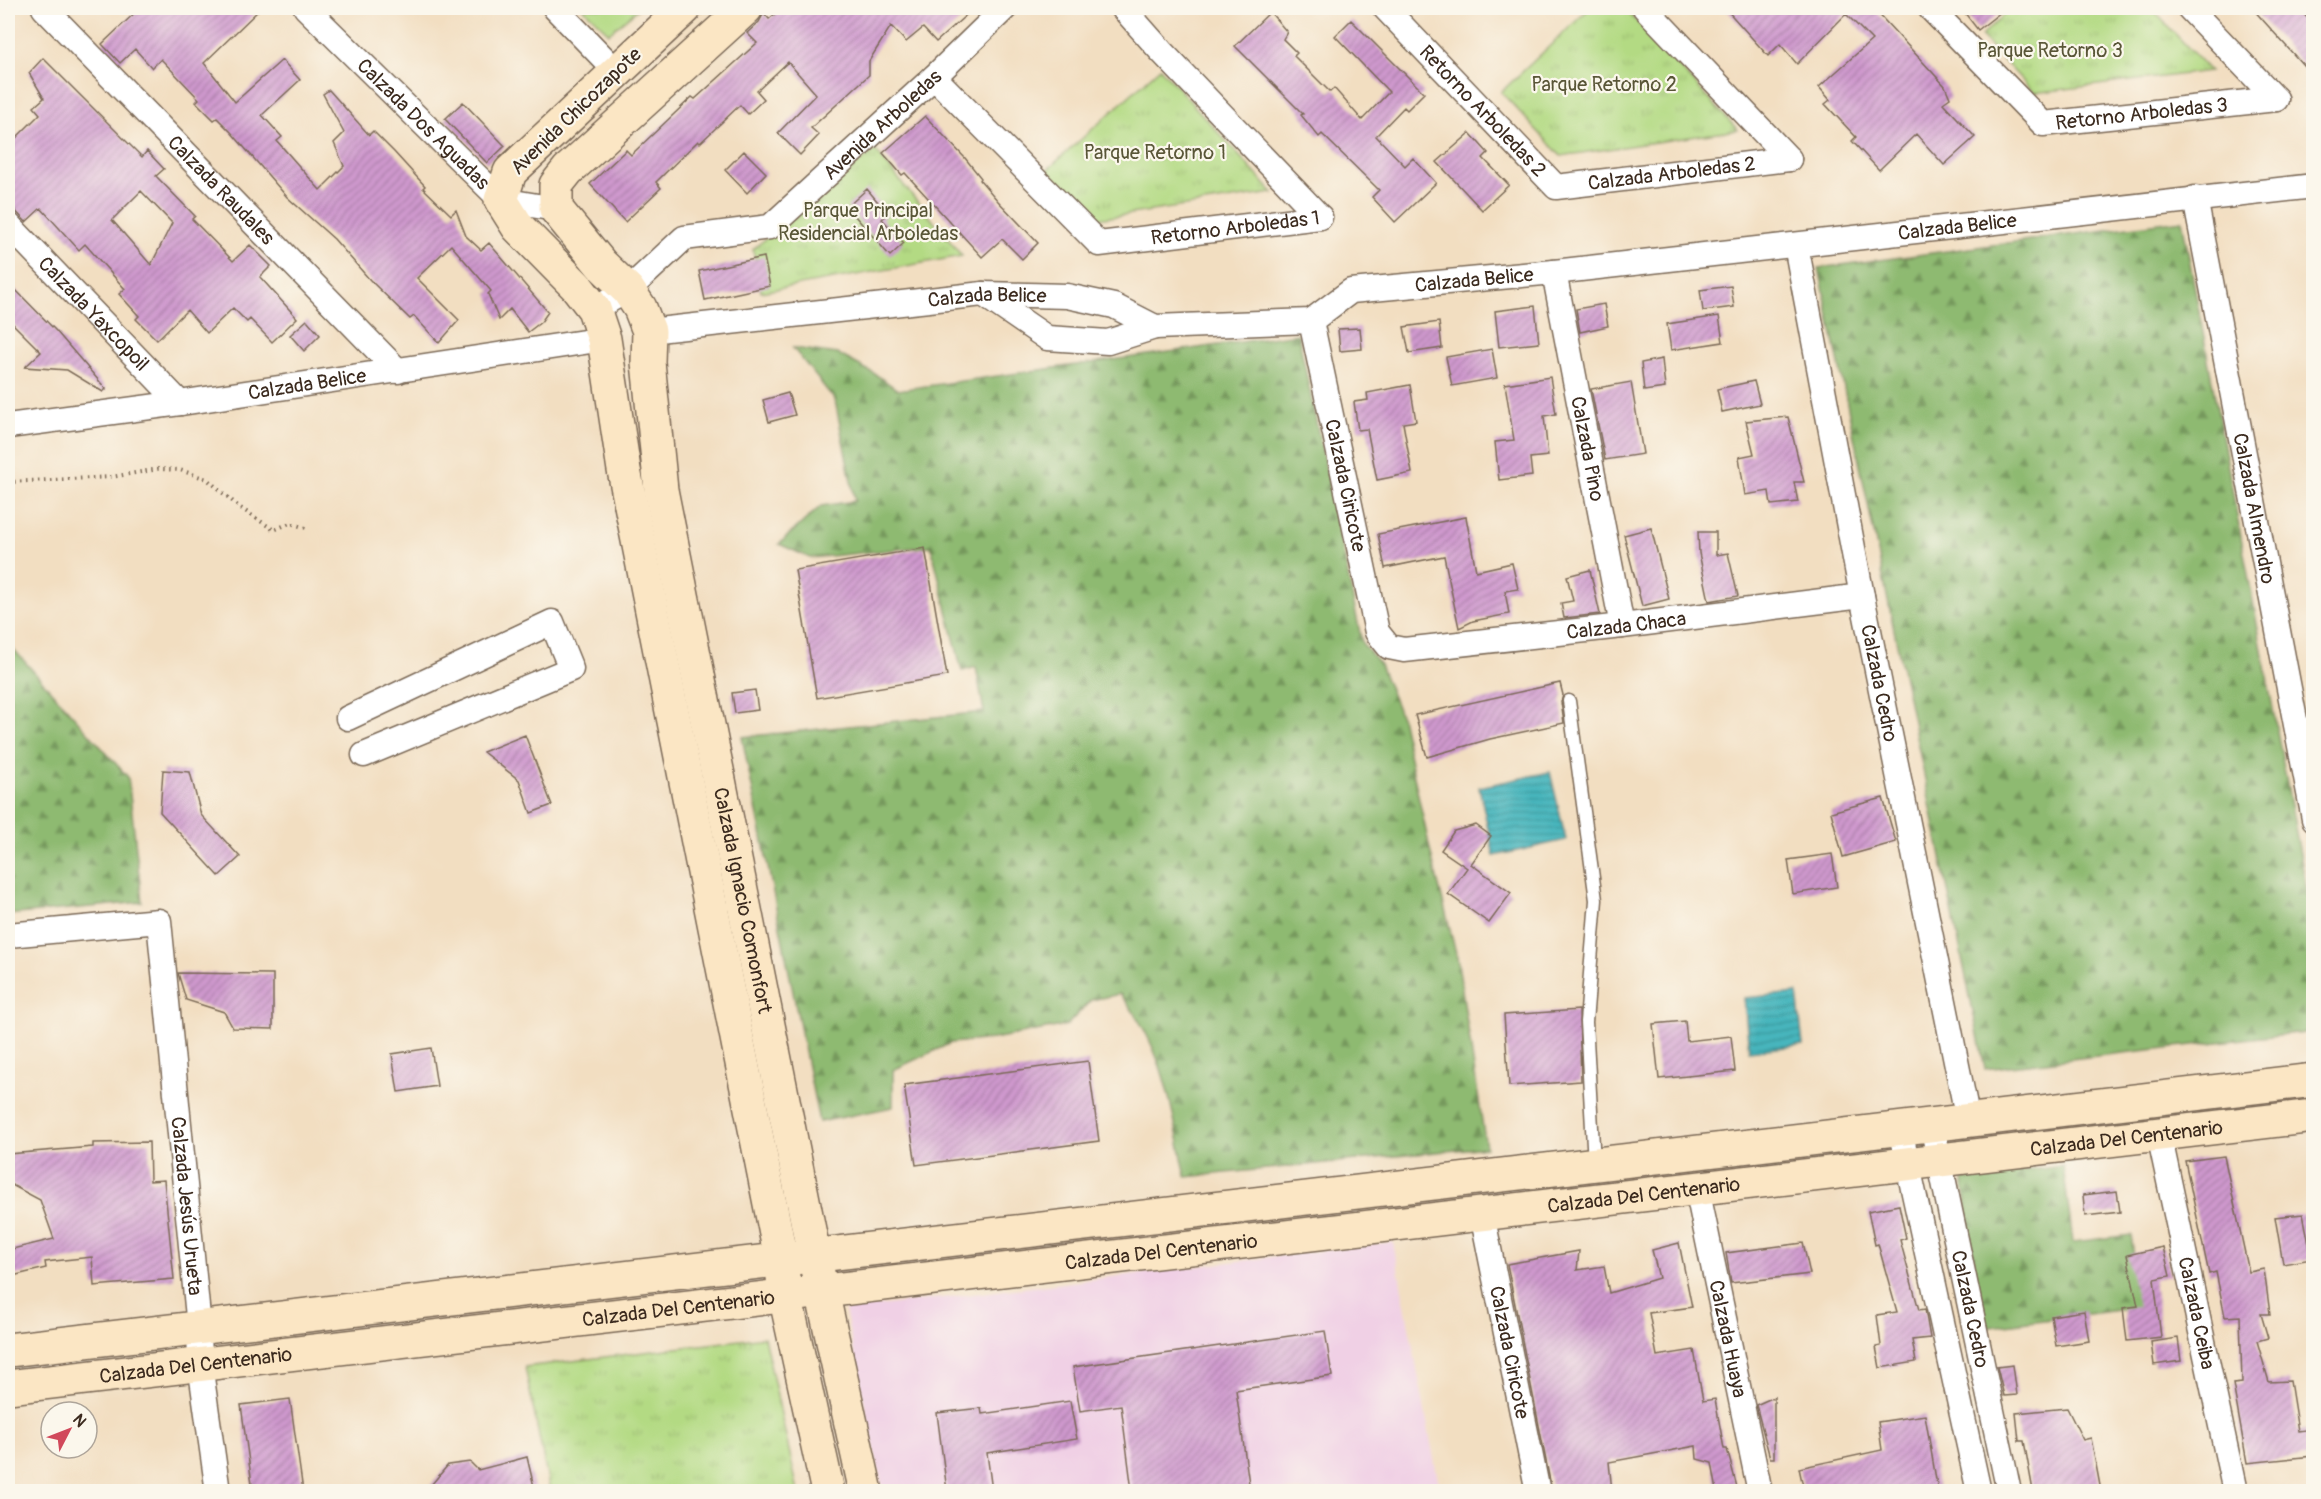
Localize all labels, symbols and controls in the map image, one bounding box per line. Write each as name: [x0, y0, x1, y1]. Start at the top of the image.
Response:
park label: Parque Retorno 3: [1977, 38, 2123, 63]
street label: Retorno Arboledas 2: [1414, 39, 1552, 182]
street label: Avenida Chicozapote: [505, 42, 647, 180]
street label: Calzada Dos Aguadas: [352, 53, 495, 195]
street label: Avenida Arboledas: [818, 64, 947, 185]
park label: Parque Retorno 2: [1531, 72, 1677, 97]
street label: Retorno Arboledas 3: [2054, 92, 2229, 135]
street label: Calzada Raudales: [163, 130, 280, 250]
park label: Parque Retorno 1: [1084, 140, 1226, 165]
street label: Calzada Arboledas 2: [1586, 151, 1757, 196]
park label: Parque Principal Residencial Arboledas: [778, 198, 958, 246]
street label: Retorno Arboledas 1: [1149, 205, 1321, 250]
street label: Calzada Belice: [1897, 207, 2018, 245]
street label: Calzada Yaxcopoil: [33, 251, 155, 376]
street label: Calzada Belice: [1414, 261, 1535, 297]
street label: Calzada Belice: [926, 282, 1047, 313]
street label: Calzada Belice: [246, 363, 368, 405]
street label: Calzada Pino: [1566, 394, 1610, 504]
street label: Calzada Ciricote: [1320, 417, 1372, 554]
street label: Calzada Almendro: [2228, 431, 2281, 586]
street label: Calzada Chaca: [1565, 606, 1687, 645]
street label: Calzada Cedro: [1856, 622, 1904, 744]
street label: Calzada Ignacio Comonfort: [708, 785, 778, 1016]
street label: Calzada Del Centenario: [2029, 1114, 2224, 1162]
street label: Calzada Jesús Urueta: [166, 1115, 208, 1296]
street label: Calzada Del Centenario: [1546, 1171, 1742, 1218]
street label: Calzada Del Centenario: [1063, 1228, 1259, 1275]
street label: Calzada Cedro: [1946, 1248, 1995, 1370]
street label: Calzada Ceiba: [2173, 1254, 2221, 1372]
street label: Calzada Huaya: [1704, 1278, 1753, 1400]
street label: Calzada Del Centenario: [581, 1284, 776, 1332]
street label: Calzada Ciricote: [1484, 1284, 1535, 1421]
street label: Calzada Del Centenario: [98, 1341, 294, 1389]
north arrow: [39, 1400, 99, 1460]
text: N: [68, 1410, 91, 1431]

